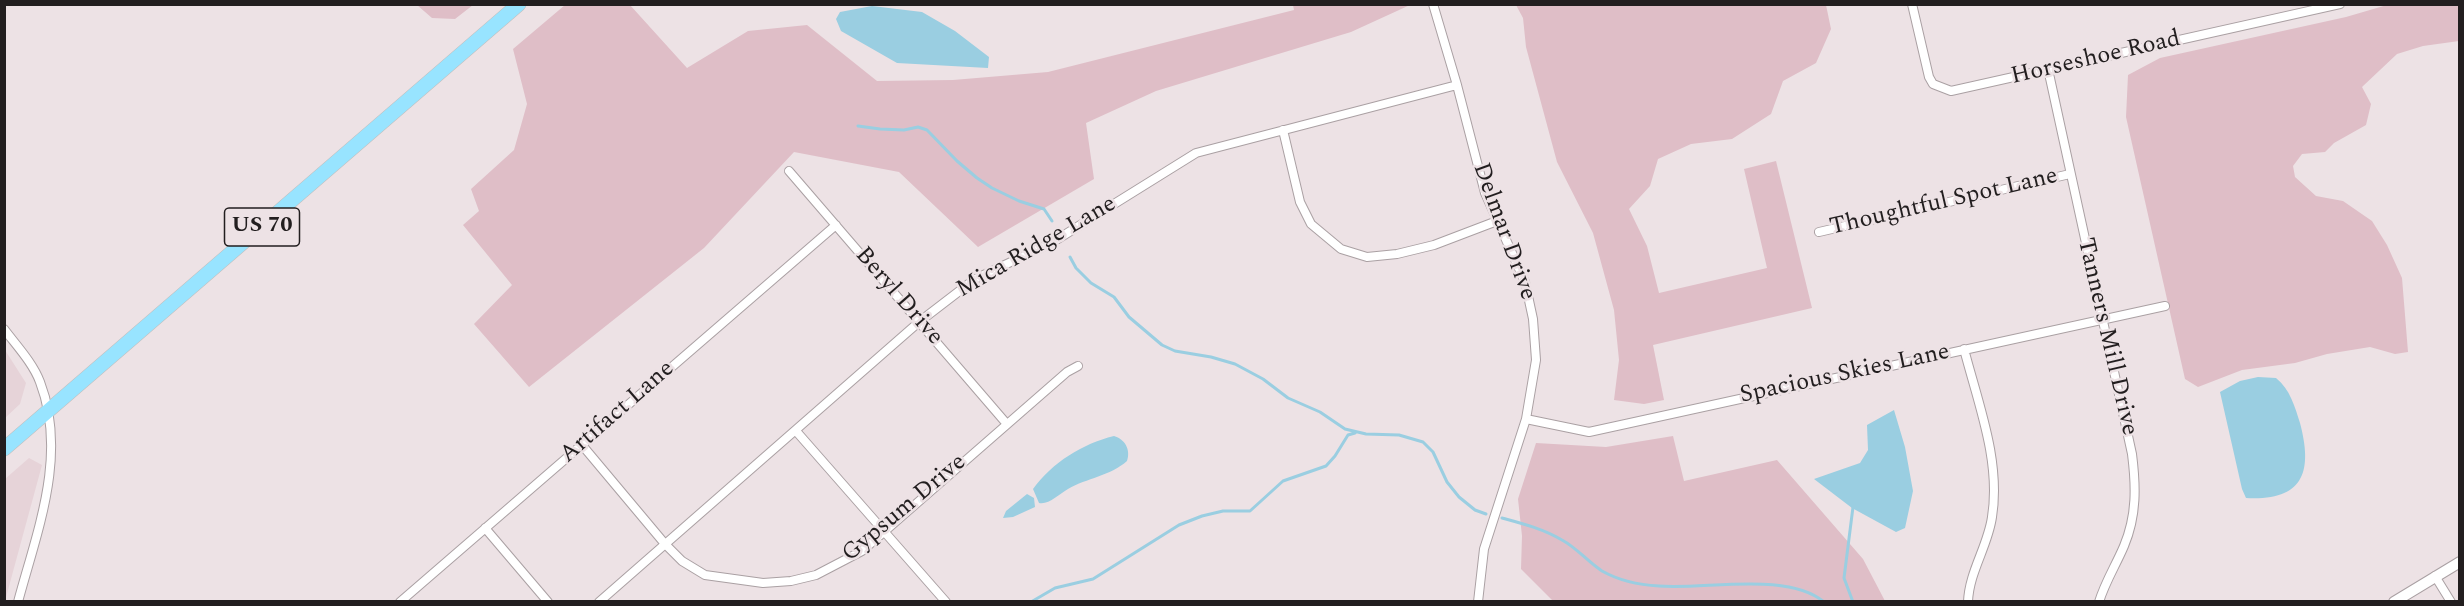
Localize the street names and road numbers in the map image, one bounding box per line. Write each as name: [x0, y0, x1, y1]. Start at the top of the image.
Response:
street label: Horseshoe Road: [2008, 26, 2184, 92]
street label: Delmar Drive: [1465, 159, 1541, 305]
street label: Thoughtful Spot Lane: [1827, 163, 2061, 243]
street label: Mica Ridge Lane: [952, 191, 1122, 305]
road number: US 70: [224, 208, 300, 246]
street label: Tanners Mill Drive: [2069, 235, 2143, 439]
street label: Beryl Drive: [848, 242, 948, 352]
street label: Spacious Skies Lane: [1738, 339, 1952, 411]
street label: Artifact Lane: [555, 356, 681, 470]
street label: Gypsum Drive: [837, 449, 973, 569]

